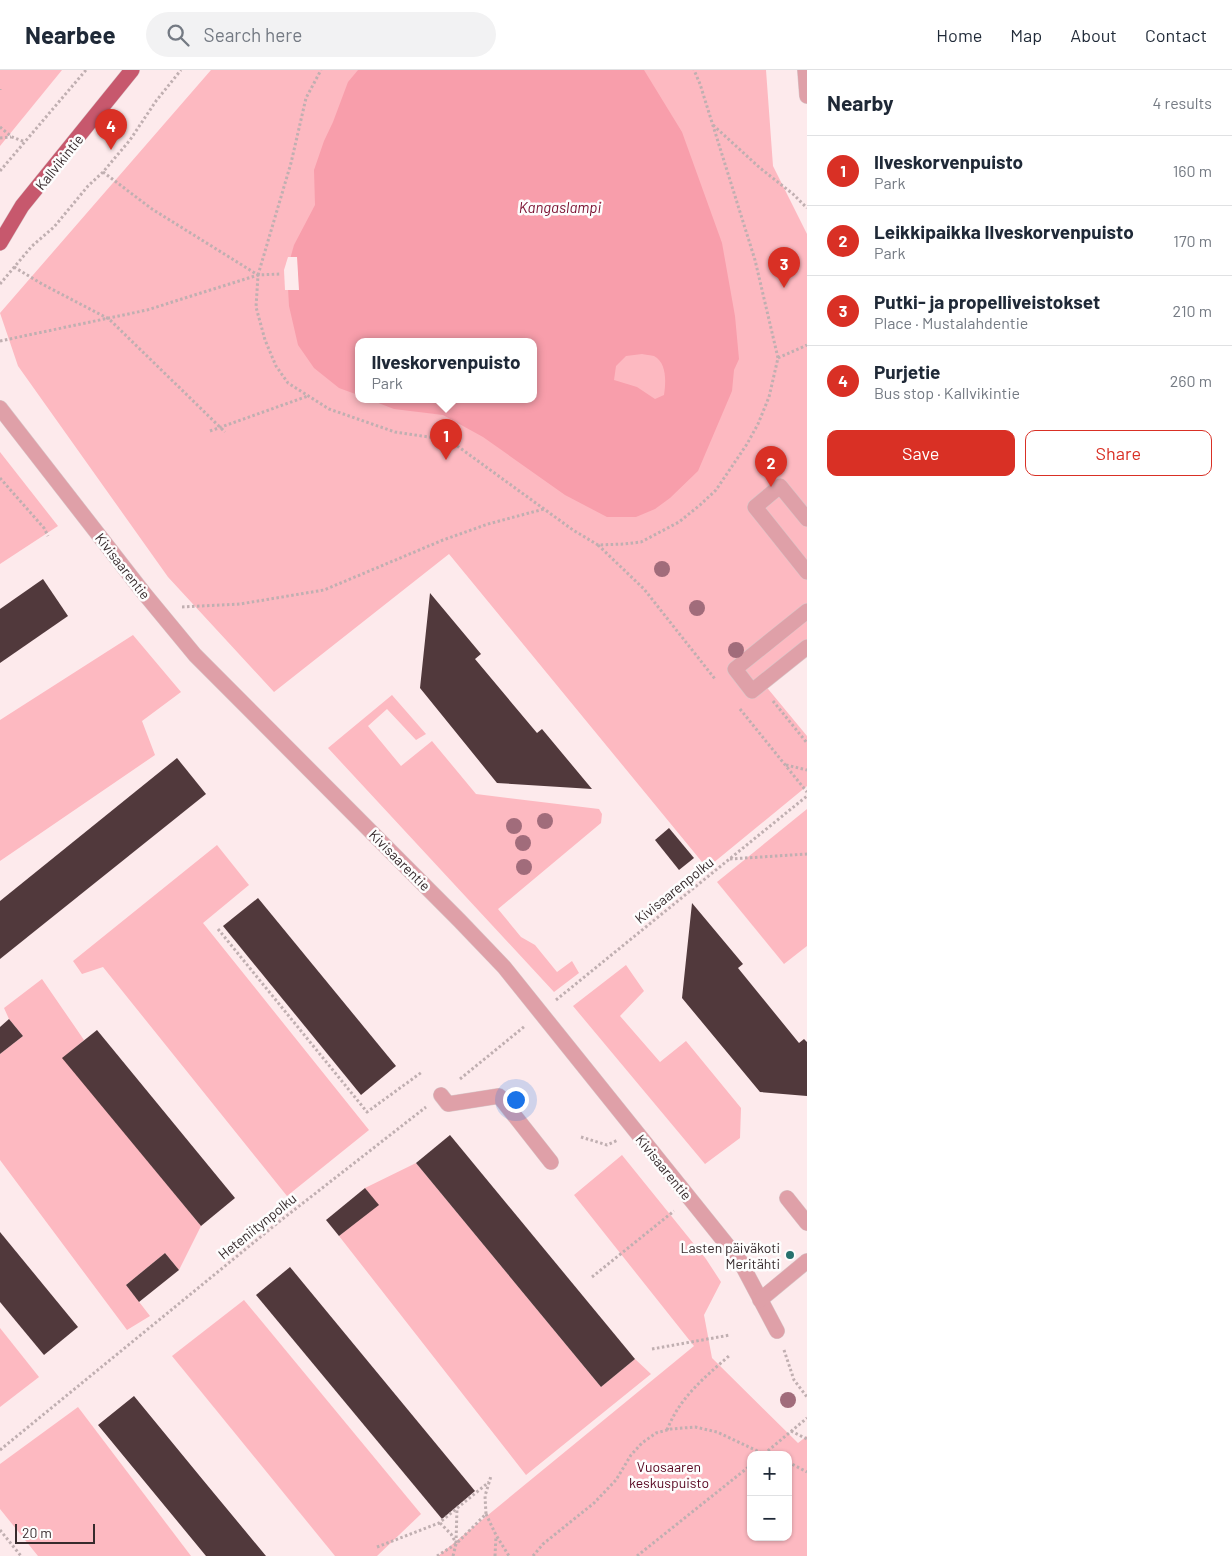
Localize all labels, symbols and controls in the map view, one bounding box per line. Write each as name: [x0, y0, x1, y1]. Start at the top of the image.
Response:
search box: [146, 12, 496, 57]
text: Nearbee: [25, 20, 116, 49]
icon: search: [164, 21, 192, 49]
text: Search here: [204, 23, 302, 46]
text: Home: [936, 24, 982, 46]
text: Map: [1010, 24, 1042, 46]
text: About: [1070, 24, 1117, 46]
text: Contact: [1145, 24, 1207, 46]
text: Nearby: [827, 90, 893, 115]
text: 4 results: [1152, 93, 1212, 112]
pin: 4: [95, 109, 127, 150]
street label: Kallvikintie: [31, 131, 87, 193]
text: Ilveskorvenpuisto: [874, 150, 1023, 173]
text: 1: [840, 161, 846, 180]
text: 160 m: [1173, 161, 1212, 180]
text: Park: [874, 173, 905, 192]
water label: Kangaslampi: [519, 198, 601, 216]
text: Leikkipaikka Ilveskorvenpuisto: [874, 220, 1134, 243]
text: 2: [839, 231, 847, 250]
text: 170 m: [1173, 231, 1212, 250]
text: Park: [874, 243, 905, 262]
pin: 3: [768, 247, 800, 288]
text: Putki- ja propelliveistokset: [874, 290, 1100, 313]
text: 3: [839, 301, 847, 320]
text: 210 m: [1173, 301, 1212, 320]
text: Place · Mustalahdentie: [874, 313, 1028, 332]
popup: [355, 338, 537, 403]
text: Ilveskorvenpuisto: [371, 350, 521, 373]
text: Purjetie: [874, 360, 940, 383]
text: 4: [838, 371, 848, 390]
text: 260 m: [1170, 371, 1212, 390]
text: Park: [371, 373, 403, 392]
text: Bus stop · Kallvikintie: [874, 383, 1020, 402]
pin: 1: [430, 419, 462, 460]
button: Save: [827, 430, 1015, 476]
button: Share: [1025, 430, 1212, 476]
pin: 2: [755, 446, 787, 487]
street label: Kivisaarentie: [92, 529, 154, 603]
street label: Kivisaarentie: [366, 826, 434, 894]
street label: Kivisaarenpolku: [631, 853, 717, 927]
your location: [503, 1087, 529, 1113]
street label: Kivisaarentie: [632, 1131, 696, 1203]
street label: Heteniitynpolku: [214, 1189, 300, 1263]
place label: Lasten päiväkoti Meritähti: [680, 1239, 780, 1272]
marker: Lasten päiväkoti Meritähti: [784, 1249, 796, 1261]
map controls: [747, 1451, 792, 1541]
button: +: [747, 1451, 792, 1496]
park label: Vuosaaren keskuspuisto: [629, 1458, 709, 1491]
button: −: [747, 1496, 792, 1541]
scale bar: [15, 1521, 95, 1544]
text: 20 m: [22, 1524, 52, 1541]

